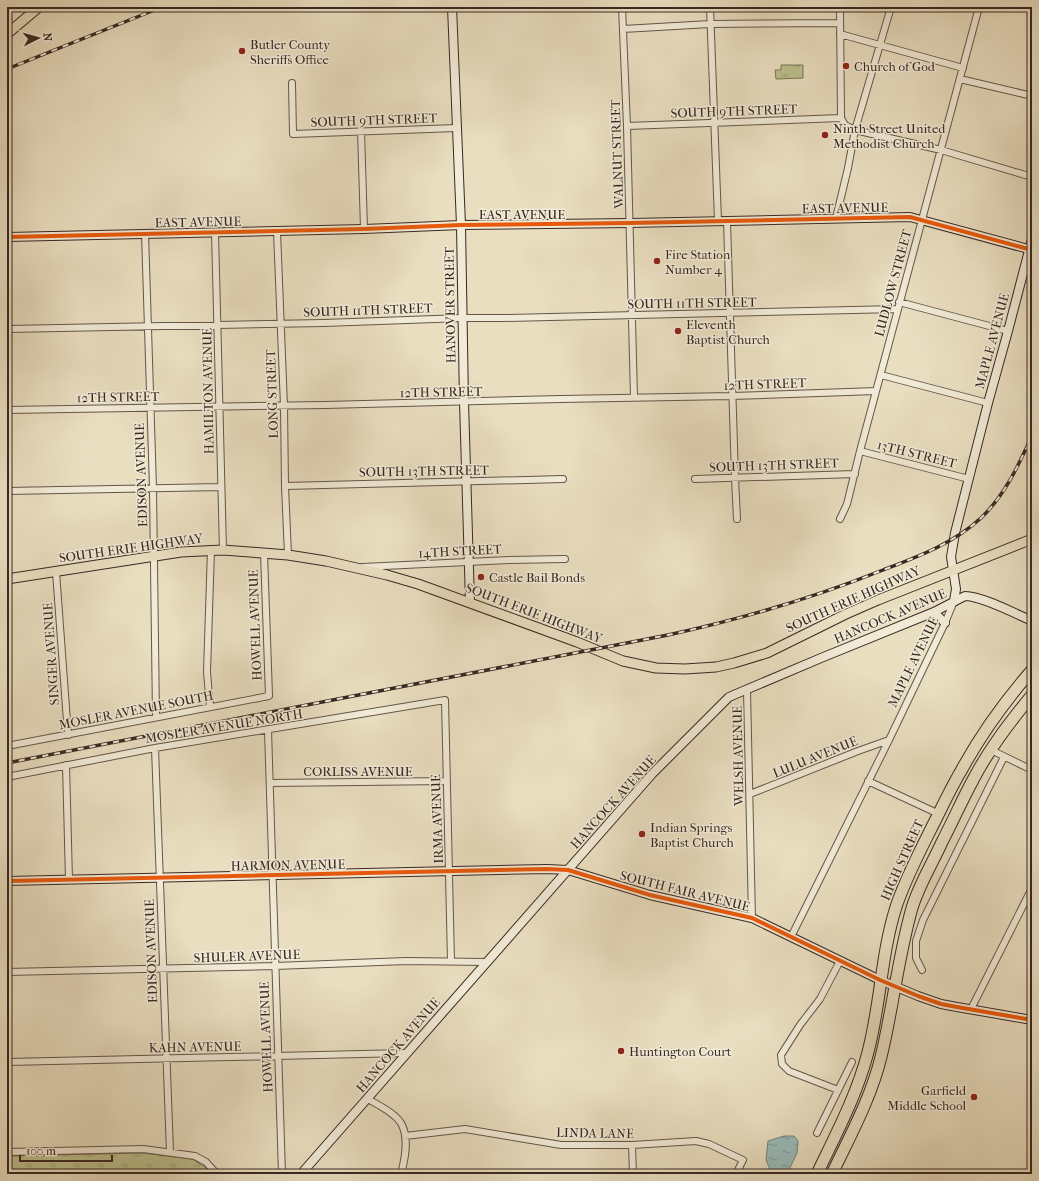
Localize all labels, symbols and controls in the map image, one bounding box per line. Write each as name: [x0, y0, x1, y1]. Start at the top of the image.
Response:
north arrow: [18, 18, 58, 58]
text: N: [41, 32, 54, 42]
place label: Butler County Sheriffs Office: [250, 37, 331, 67]
marker: Butler County Sheriffs Office: [237, 46, 247, 56]
place label: Church of God: [854, 59, 936, 74]
marker: Church of God: [841, 61, 851, 71]
street label: WALNUT STREET: [608, 99, 626, 210]
street label: SOUTH 9TH STREET: [670, 101, 798, 121]
street label: SOUTH 9TH STREET: [310, 110, 438, 130]
place label: Ninth Street United Methodist Church: [833, 121, 946, 151]
marker: Ninth Street United Methodist Church: [820, 130, 830, 140]
street label: EAST AVENUE: [802, 200, 888, 216]
street label: EAST AVENUE: [479, 207, 565, 222]
street label: EAST AVENUE: [155, 214, 241, 230]
street label: LUDLOW STREET: [871, 228, 915, 338]
street label: HANOVER STREET: [441, 246, 459, 363]
place label: Fire Station Number 4: [665, 247, 731, 277]
marker: Fire Station Number 4: [652, 256, 662, 266]
street label: MAPLE AVENUE: [972, 291, 1012, 391]
street label: SOUTH 11TH STREET: [627, 294, 757, 312]
street label: SOUTH 11TH STREET: [303, 300, 433, 320]
place label: Eleventh Baptist Church: [686, 317, 771, 347]
marker: Eleventh Baptist Church: [673, 326, 683, 336]
street label: HAMILTON AVENUE: [199, 328, 217, 454]
street label: LONG STREET: [263, 349, 281, 439]
street label: 12TH STREET: [723, 375, 807, 393]
street label: 12TH STREET: [400, 384, 483, 400]
street label: 12TH STREET: [77, 389, 160, 405]
street label: EDISON AVENUE: [132, 423, 150, 527]
street label: 13TH STREET: [876, 437, 958, 471]
street label: SOUTH 13TH STREET: [709, 455, 839, 475]
street label: SOUTH 13TH STREET: [359, 462, 489, 480]
street label: SOUTH ERIE HIGHWAY: [58, 530, 205, 566]
street label: 14TH STREET: [418, 541, 502, 561]
street label: SOUTH ERIE HIGHWAY: [784, 562, 923, 635]
street label: HOWELL AVENUE: [246, 569, 264, 681]
place label: Castle Bail Bonds: [489, 570, 585, 585]
marker: Castle Bail Bonds: [476, 572, 486, 582]
street label: SOUTH ERIE HIGHWAY: [463, 580, 606, 646]
street label: HANCOCK AVENUE: [832, 586, 948, 646]
street label: SINGER AVENUE: [40, 602, 62, 706]
street label: MAPLE AVENUE: [885, 614, 941, 710]
street label: MOSLER AVENUE SOUTH: [57, 688, 215, 732]
street label: MOSLER AVENUE NORTH: [144, 706, 304, 746]
street label: WELSH AVENUE: [730, 706, 746, 807]
street label: LULU AVENUE: [770, 733, 860, 781]
street label: HANCOCK AVENUE: [567, 752, 659, 852]
street label: CORLISS AVENUE: [303, 764, 413, 779]
street label: IRMA AVENUE: [428, 774, 446, 864]
street label: HIGH STREET: [877, 817, 927, 903]
place label: Indian Springs Baptist Church: [650, 820, 735, 850]
marker: Indian Springs Baptist Church: [637, 829, 647, 839]
street label: HARMON AVENUE: [231, 857, 345, 873]
street label: SOUTH FAIR AVENUE: [619, 868, 751, 914]
street label: EDISON AVENUE: [142, 899, 160, 1003]
street label: SHULER AVENUE: [193, 947, 301, 965]
street label: HOWELL AVENUE: [257, 981, 275, 1093]
street label: HANCOCK AVENUE: [353, 995, 443, 1095]
street label: KAHN AVENUE: [148, 1039, 242, 1055]
place label: Huntington Court: [629, 1044, 732, 1059]
marker: Huntington Court: [616, 1046, 626, 1056]
place label: Garfield Middle School: [887, 1083, 967, 1113]
marker: Garfield Middle School: [969, 1092, 979, 1102]
street label: LINDA LANE: [556, 1125, 634, 1141]
scale bar: [20, 1137, 112, 1163]
text: 100 m: [26, 1144, 56, 1158]

